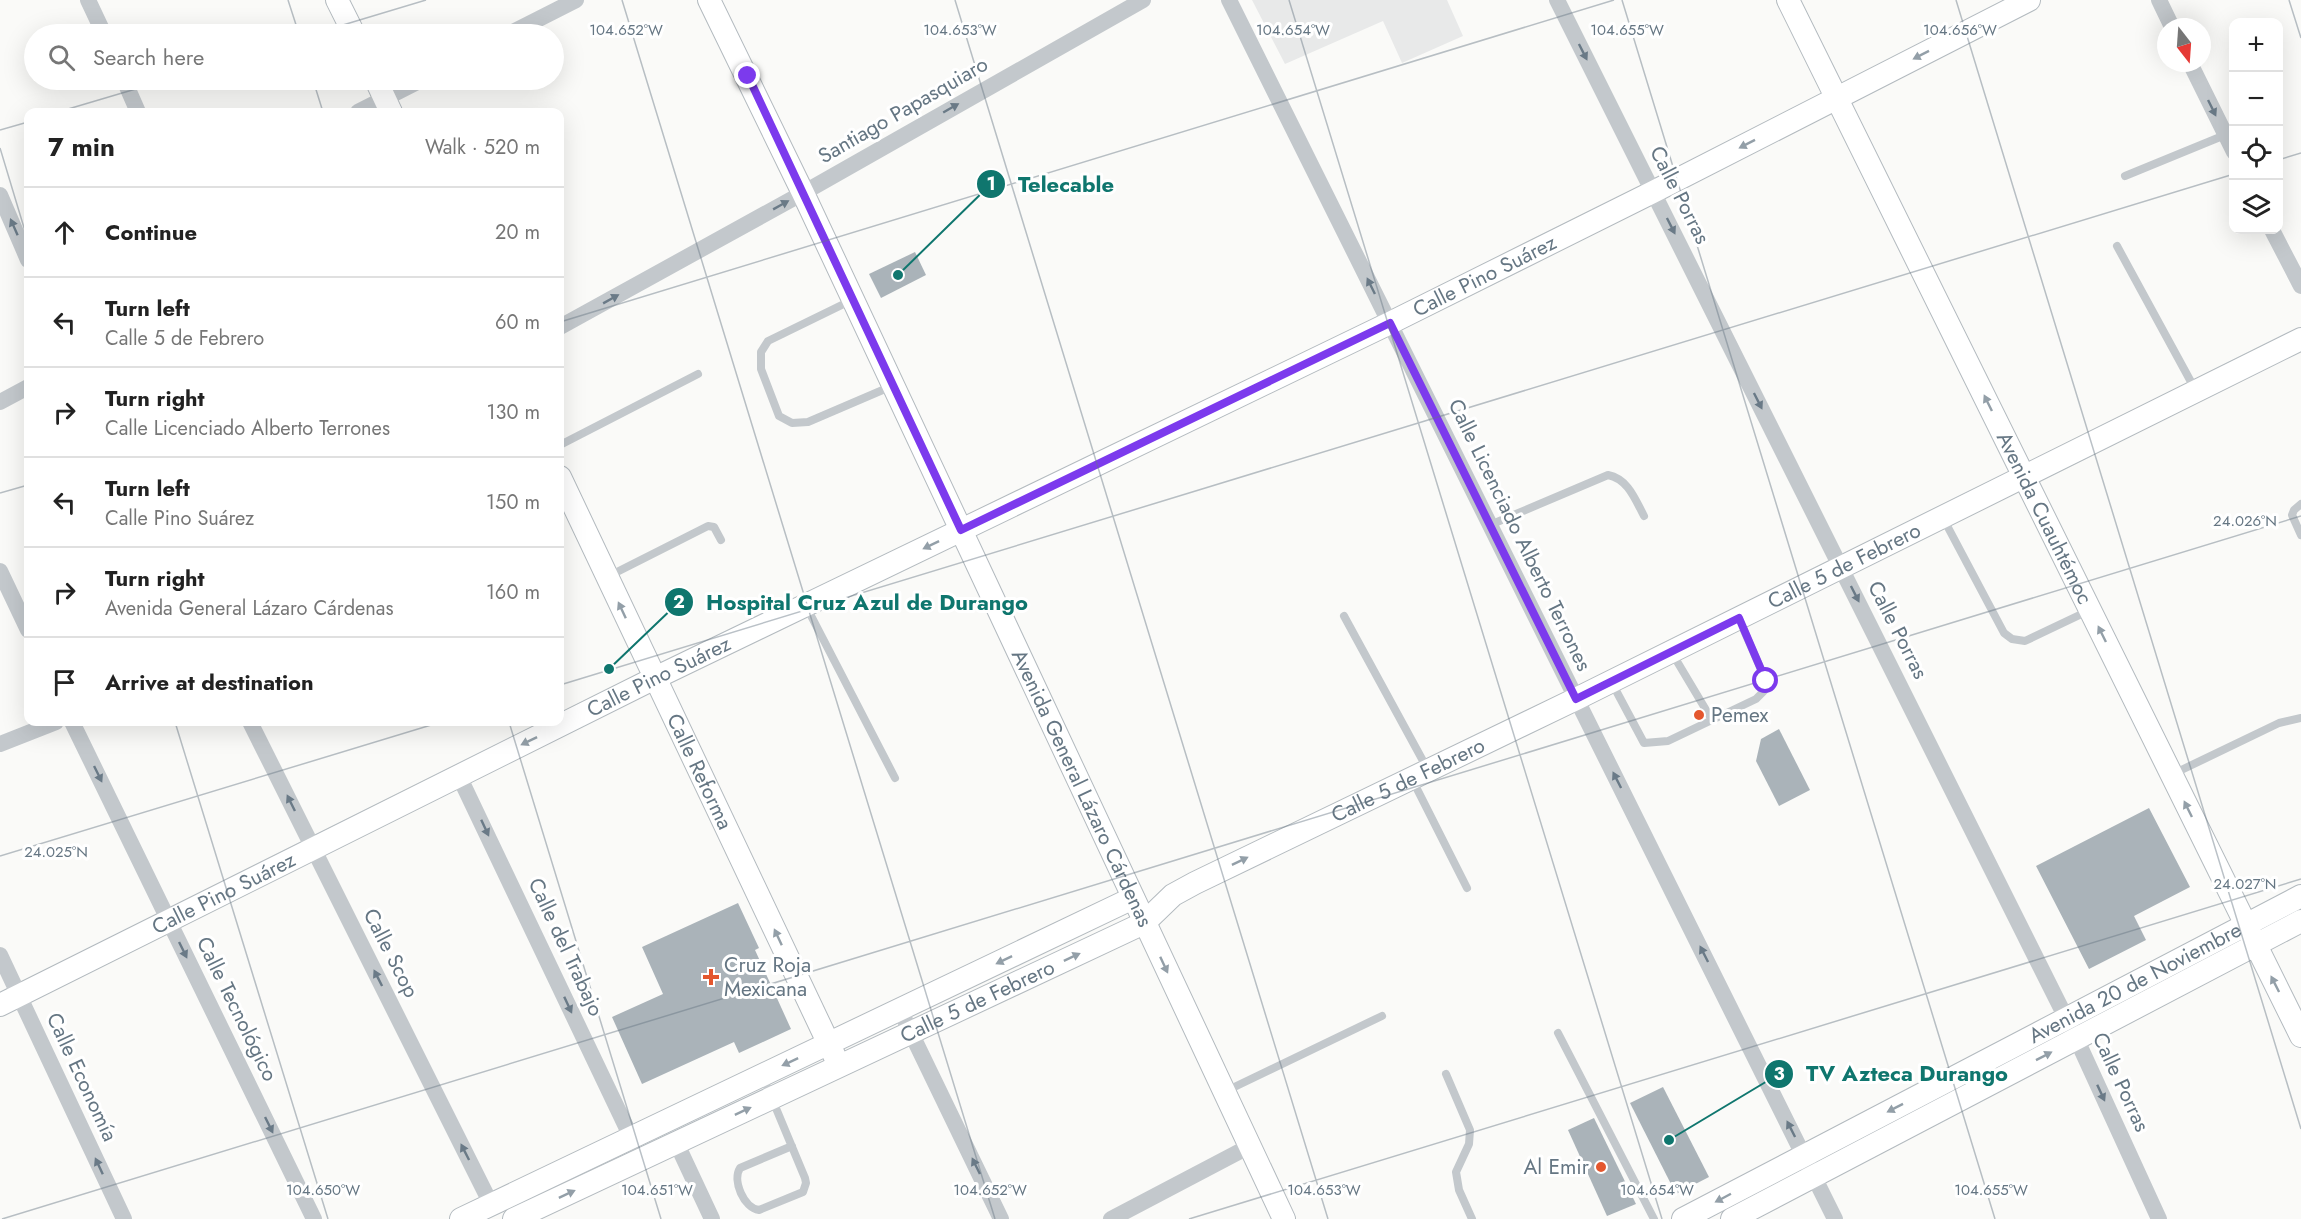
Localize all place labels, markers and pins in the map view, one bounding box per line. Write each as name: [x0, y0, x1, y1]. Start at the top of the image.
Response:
callout: Telecable: [976, 164, 1127, 204]
callout: Hospital Cruz Azul de Durango: [664, 582, 1040, 622]
place label: Pemex: [1711, 700, 1769, 730]
marker: Pemex: [1692, 708, 1706, 722]
place label: Cruz Roja Mexicana: [724, 950, 811, 1004]
marker: Cruz Roja Mexicana: [702, 968, 720, 986]
callout: TV Azteca Durango: [1764, 1054, 2020, 1094]
place label: Al Emir: [1523, 1152, 1590, 1182]
marker: Al Emir: [1594, 1160, 1608, 1174]

